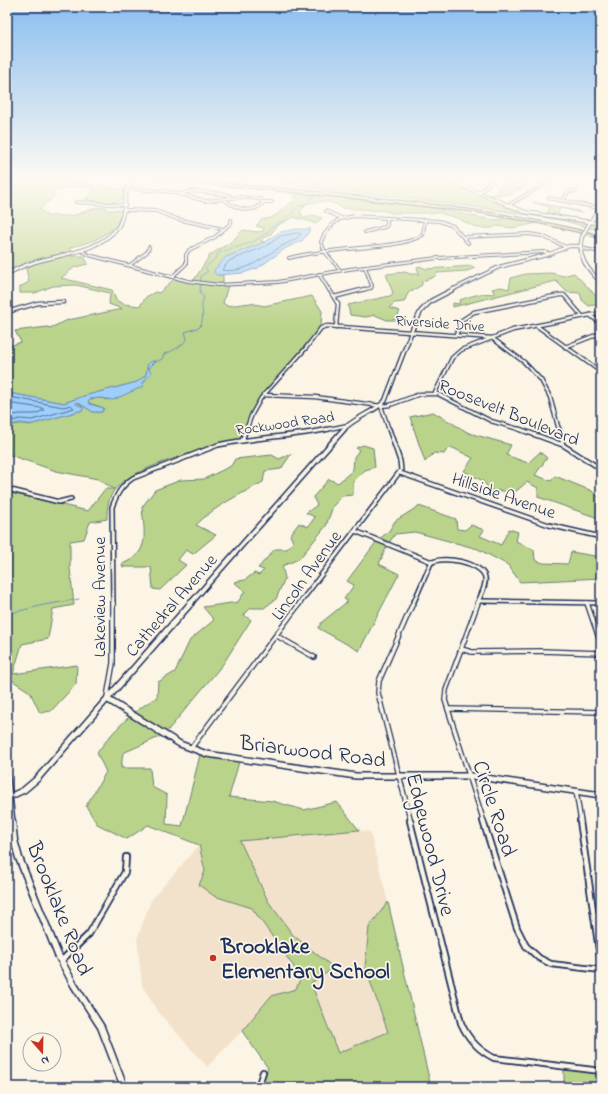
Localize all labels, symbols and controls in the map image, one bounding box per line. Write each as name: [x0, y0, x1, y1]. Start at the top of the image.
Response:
street label: Riverside Drive: [395, 310, 485, 338]
street label: Roosevelt Boulevard: [434, 374, 583, 454]
street label: Rockwood Road: [234, 406, 336, 442]
street label: Hillside Avenue: [448, 467, 560, 527]
street label: Lincoln Avenue: [266, 525, 350, 627]
street label: Lakeview Avenue: [88, 536, 114, 657]
street label: Cathedral Avenue: [120, 548, 225, 664]
street label: Briarwood Road: [237, 728, 388, 778]
street label: Circle Road: [463, 757, 524, 861]
street label: Edgewood Drive: [395, 770, 462, 920]
street label: Brooklake Road: [16, 836, 100, 981]
place label: Brooklake Elementary School: [220, 932, 390, 990]
marker: Brooklake Elementary School: [208, 953, 218, 963]
north arrow: [22, 1032, 62, 1072]
text: N: [39, 1052, 51, 1069]

